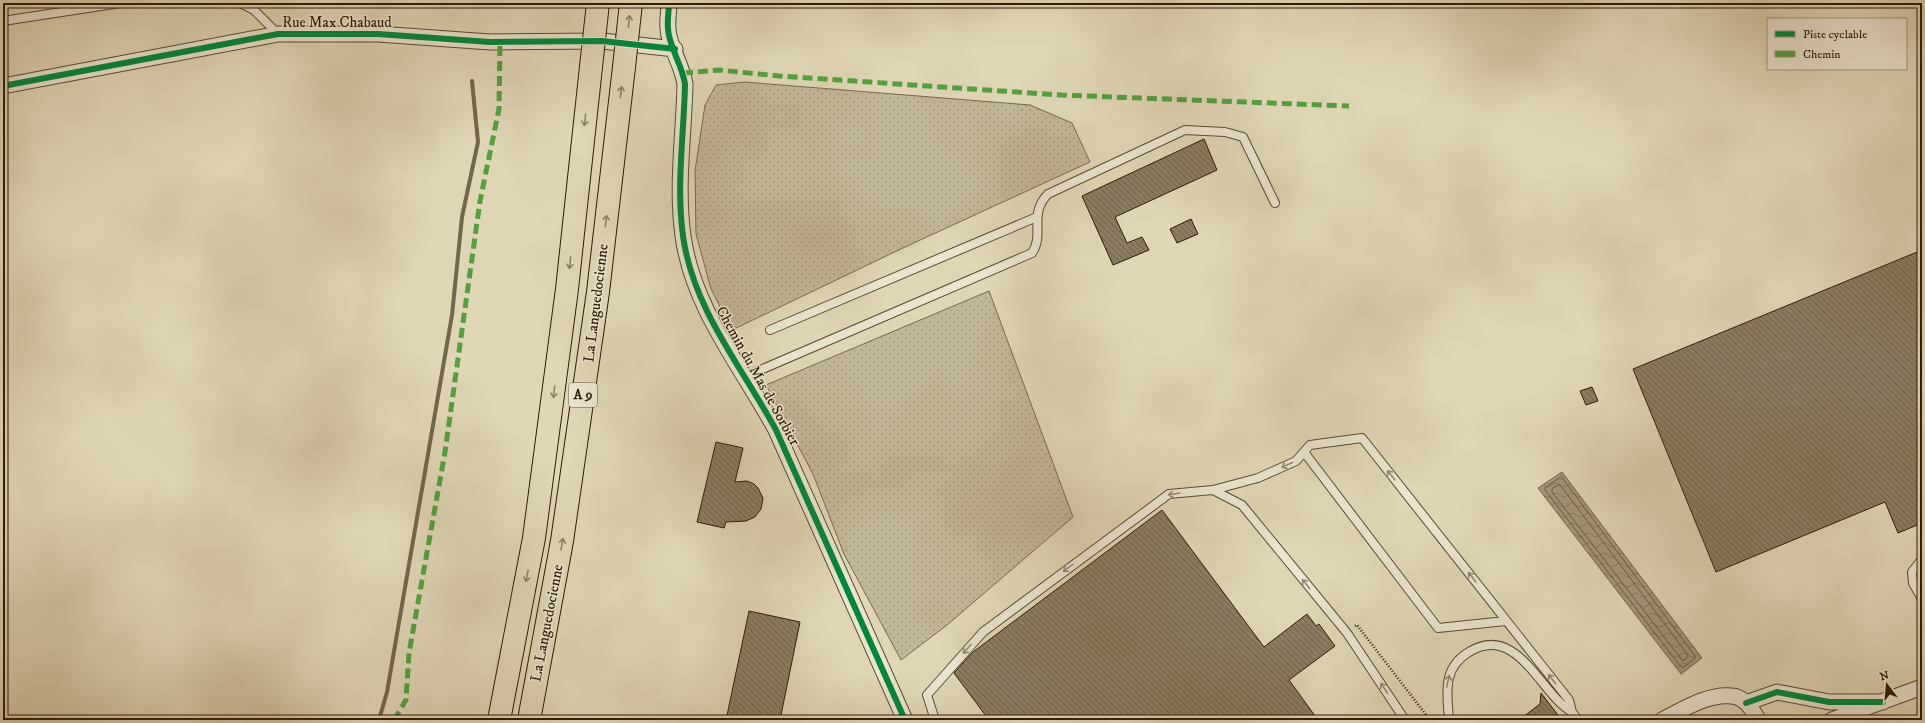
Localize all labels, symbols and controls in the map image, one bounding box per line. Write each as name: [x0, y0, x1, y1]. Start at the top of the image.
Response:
street label: Rue Max Chabaud: [282, 13, 392, 32]
one-way arrow: [625, 15, 633, 28]
legend: [1767, 18, 1907, 70]
text: Piste cyclable: [1803, 27, 1867, 42]
text: Chemin: [1803, 47, 1841, 62]
one-way arrow: [617, 86, 625, 99]
one-way arrow: [581, 113, 589, 126]
one-way arrow: [602, 215, 610, 228]
street label: La Languedocienne: [579, 243, 613, 363]
one-way arrow: [566, 256, 573, 269]
street label: Chemin du Mas de Sorbier: [712, 303, 805, 450]
road number: A 9: [569, 383, 597, 407]
one-way arrow: [550, 385, 557, 398]
one-way arrow: [1282, 462, 1294, 469]
one-way arrow: [1387, 469, 1395, 480]
one-way arrow: [1168, 490, 1181, 498]
one-way arrow: [558, 538, 566, 551]
street label: La Languedocienne: [526, 563, 568, 683]
one-way arrow: [1063, 564, 1074, 573]
one-way arrow: [523, 569, 531, 582]
one-way arrow: [1467, 571, 1476, 582]
one-way arrow: [1302, 578, 1310, 589]
one-way arrow: [963, 644, 972, 654]
north arrow: [1867, 665, 1907, 705]
text: N: [1878, 668, 1891, 684]
one-way arrow: [1548, 673, 1556, 684]
one-way arrow: [1445, 675, 1453, 688]
one-way arrow: [1379, 682, 1388, 693]

